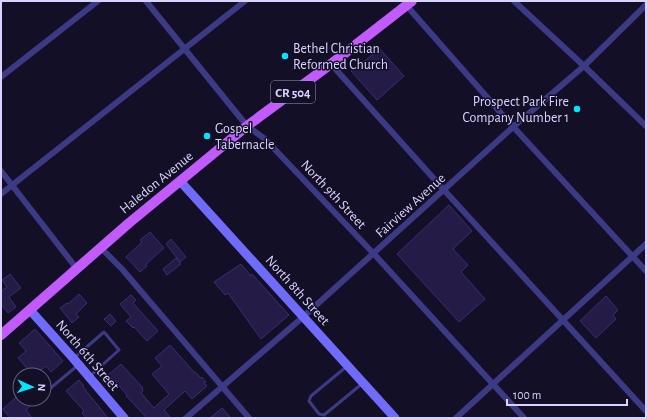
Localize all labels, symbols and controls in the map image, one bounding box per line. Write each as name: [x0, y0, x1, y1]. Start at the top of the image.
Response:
place label: Bethel Christian Reformed Church: [293, 42, 388, 72]
marker: Bethel Christian Reformed Church: [280, 51, 290, 61]
road number: CR 504: [271, 81, 315, 103]
place label: Prospect Park Fire Company Number 1: [462, 95, 569, 125]
marker: Prospect Park Fire Company Number 1: [572, 104, 582, 114]
place label: Gospel Tabernacle: [215, 122, 275, 152]
marker: Gospel Tabernacle: [202, 131, 212, 141]
street label: Haledon Avenue: [117, 149, 196, 217]
street label: North 9th Street: [298, 158, 369, 232]
street label: Fairview Avenue: [373, 171, 448, 241]
street label: North 8th Street: [263, 253, 332, 329]
street label: North 6th Street: [53, 318, 122, 394]
north arrow: [12, 367, 52, 407]
scale bar: [507, 381, 627, 407]
text: N: [36, 383, 47, 392]
text: 100 m: [513, 389, 541, 401]

